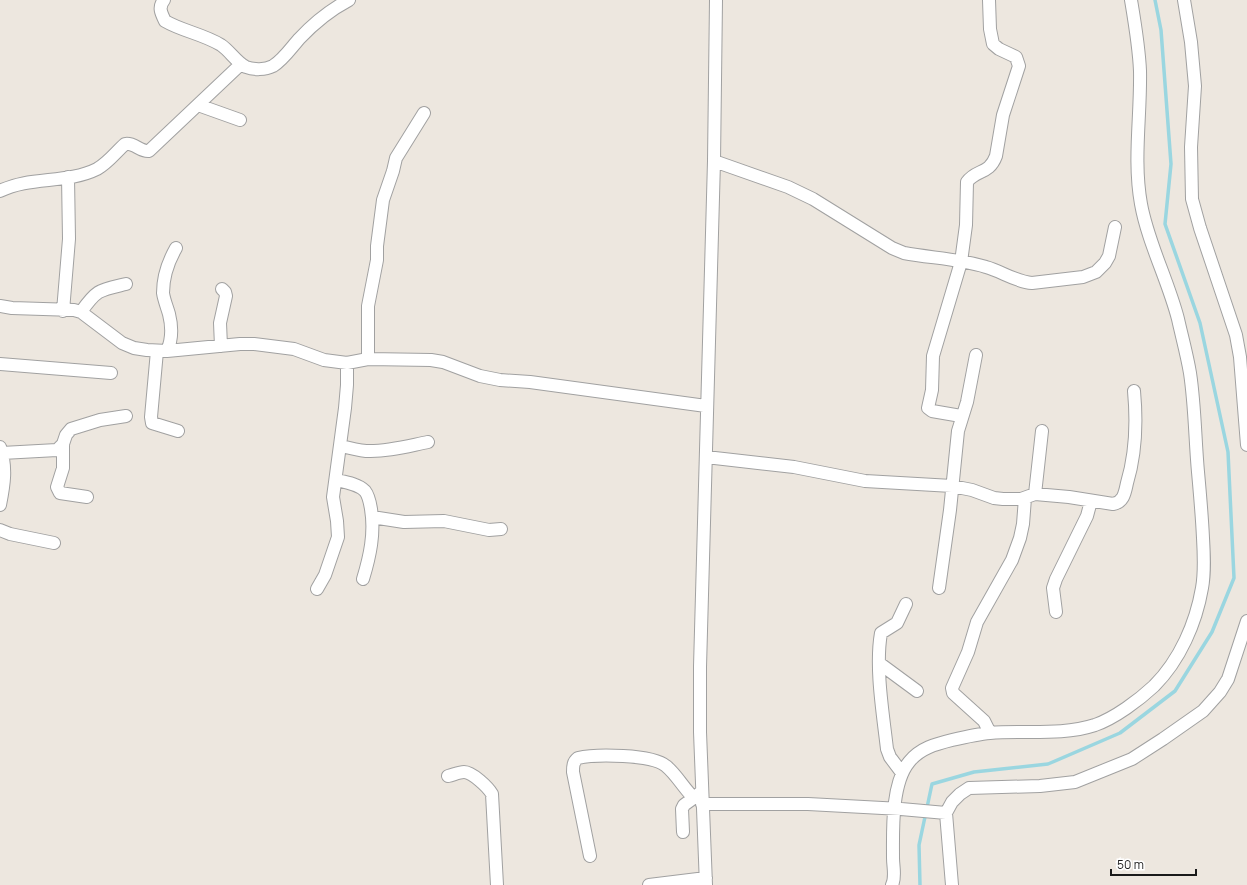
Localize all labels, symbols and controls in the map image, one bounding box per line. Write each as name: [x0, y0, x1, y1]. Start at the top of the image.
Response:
scale bar: [1111, 851, 1196, 877]
text: 50 m: [1117, 856, 1144, 873]

